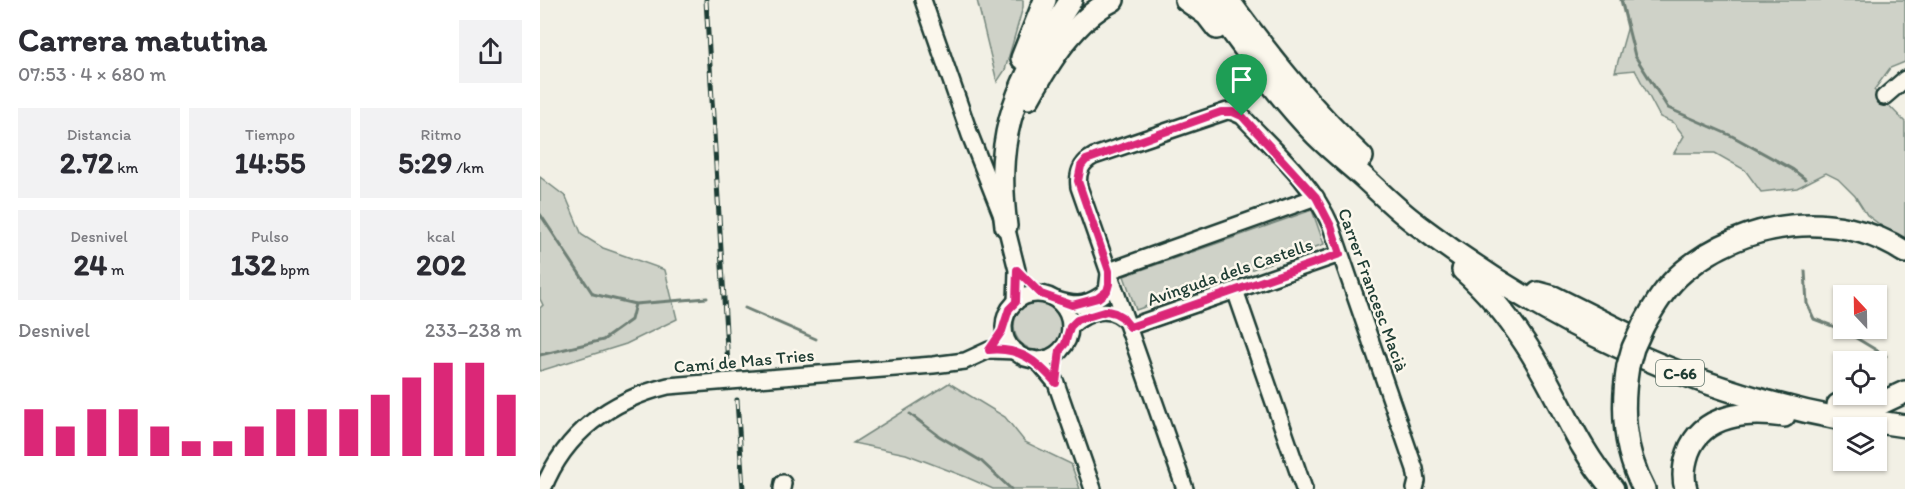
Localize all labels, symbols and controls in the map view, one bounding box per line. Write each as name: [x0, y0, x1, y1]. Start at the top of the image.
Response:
text: Carrera matutina: [18, 20, 267, 59]
button: share: [459, 20, 522, 83]
pin: [1216, 54, 1267, 116]
text: 07:53 · 4 × 680 m: [18, 62, 166, 86]
icon: arrive: [1225, 63, 1258, 96]
text: Distancia: [67, 125, 131, 144]
text: Tiempo: [245, 125, 295, 144]
text: Ritmo: [421, 125, 461, 144]
text: 2.72: [60, 144, 114, 181]
text: 14:55: [235, 144, 305, 181]
text: 5:29: [398, 144, 453, 181]
text: km: [114, 158, 138, 177]
text: /km: [453, 158, 484, 177]
street label: Carrer Francesc Macià: [1333, 205, 1413, 375]
text: Desnivel: [70, 227, 128, 246]
text: Pulso: [251, 227, 289, 246]
text: kcal: [427, 227, 455, 246]
street label: Avinguda dels Castells: [1144, 233, 1316, 311]
text: 24: [74, 246, 107, 283]
text: 132: [230, 246, 276, 283]
text: 202: [416, 246, 466, 283]
text: m: [107, 260, 124, 279]
text: bpm: [276, 260, 310, 279]
north arrow: [1833, 285, 1887, 339]
map controls: [1833, 285, 1887, 471]
text: Desnivel: [18, 318, 90, 342]
text: 233–238 m: [425, 318, 522, 342]
street label: Camí de Mas Tries: [673, 344, 815, 378]
button: locate: [1833, 351, 1887, 405]
road number: C-66: [1656, 360, 1704, 386]
button: layers: [1833, 417, 1887, 471]

